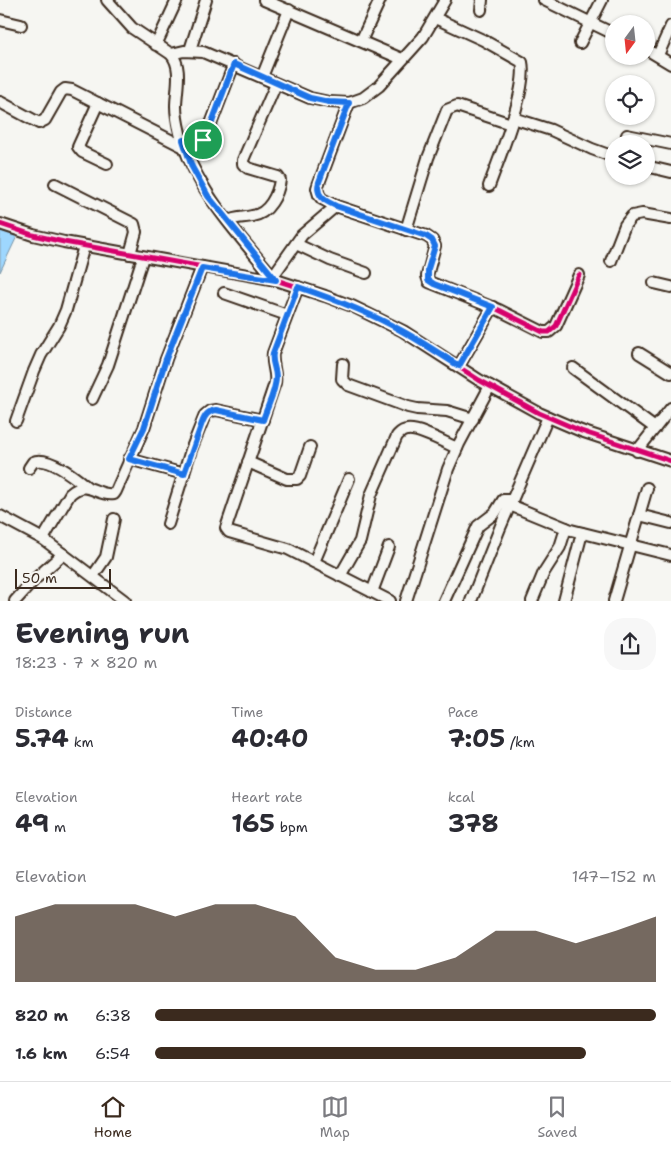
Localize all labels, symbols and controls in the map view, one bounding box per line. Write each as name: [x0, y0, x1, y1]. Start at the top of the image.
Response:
north arrow: [605, 15, 655, 65]
map controls: [605, 15, 655, 185]
button: locate: [605, 75, 655, 125]
pin: [182, 119, 224, 161]
icon: arrive: [189, 126, 217, 154]
button: layers: [605, 135, 655, 185]
scale bar: [15, 566, 111, 589]
text: 50 m: [22, 569, 57, 587]
text: Evening run: [15, 614, 190, 652]
button: share: [604, 618, 656, 670]
text: 18:23 · 7 × 820 m: [15, 652, 157, 673]
text: Distance: [15, 703, 72, 721]
text: Time: [231, 703, 263, 721]
text: Pace: [448, 703, 478, 721]
text: 5.74: [15, 721, 69, 755]
text: 40:40: [231, 721, 308, 755]
text: 7:05: [448, 721, 505, 755]
text: km: [69, 733, 93, 751]
text: /km: [505, 733, 535, 751]
text: Elevation: [15, 788, 78, 806]
text: Heart rate: [231, 788, 303, 806]
text: kcal: [448, 788, 475, 806]
text: 49: [15, 806, 49, 840]
text: 165: [231, 806, 275, 840]
text: 378: [448, 806, 499, 840]
text: m: [49, 818, 66, 836]
text: bpm: [275, 818, 308, 836]
text: Elevation: [15, 866, 87, 887]
text: 147–152 m: [572, 866, 656, 887]
text: 820 m: [15, 1005, 68, 1026]
text: 6:38: [95, 1005, 131, 1026]
text: 1.6 km: [15, 1043, 67, 1064]
text: 6:54: [95, 1043, 130, 1064]
tab: Home: [94, 1093, 132, 1141]
tab: Map: [320, 1093, 350, 1141]
tab: Saved: [537, 1093, 577, 1141]

